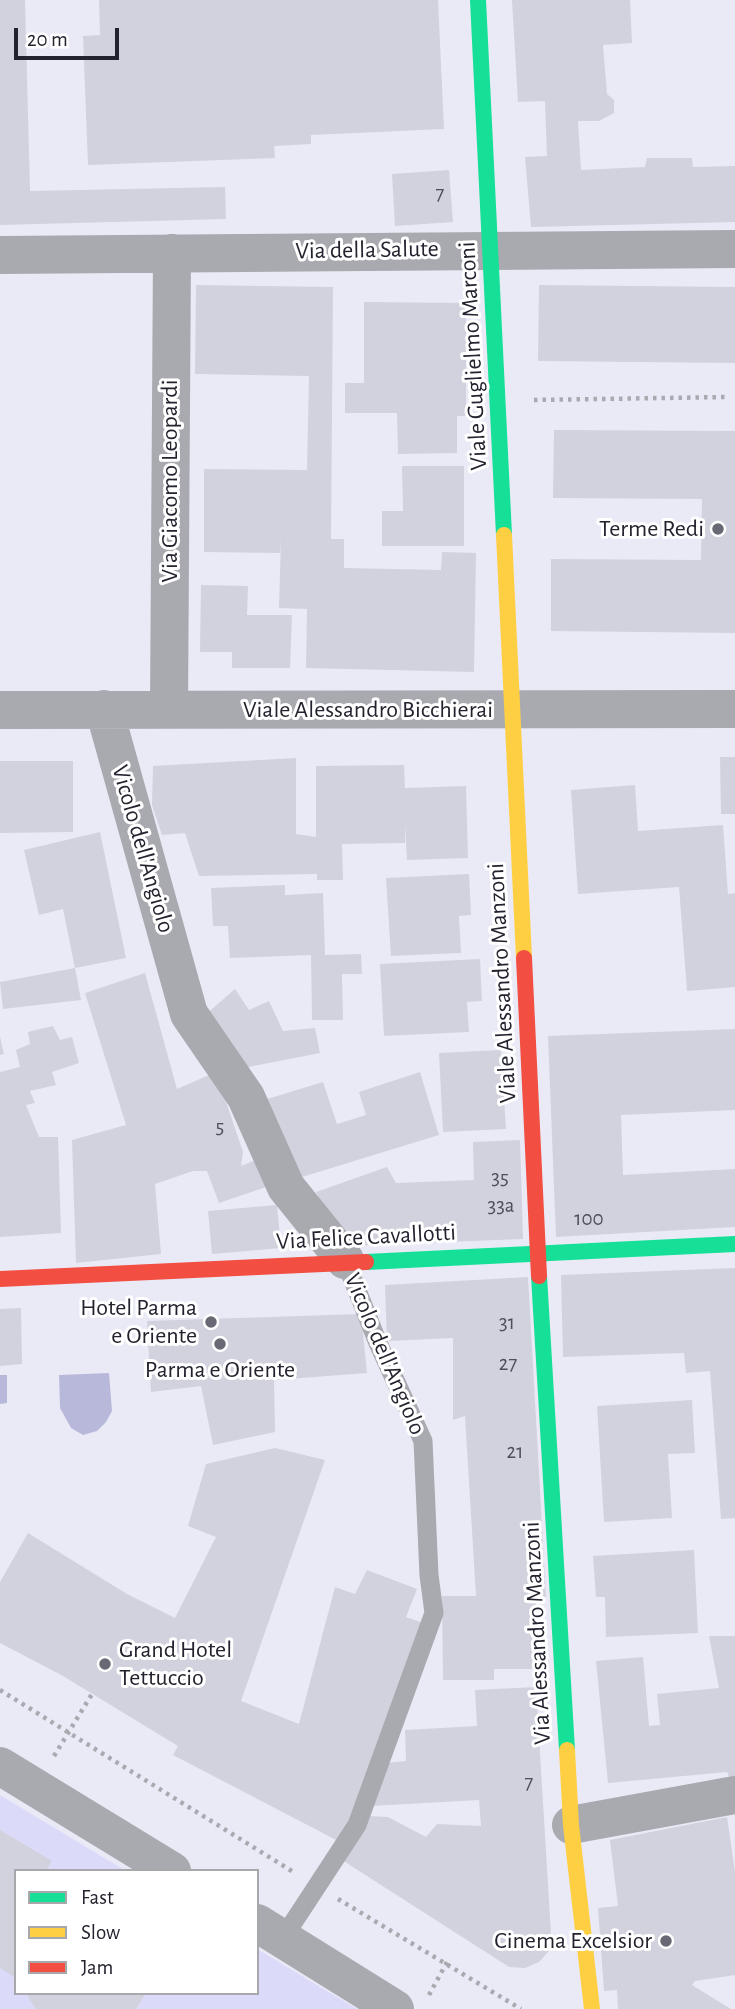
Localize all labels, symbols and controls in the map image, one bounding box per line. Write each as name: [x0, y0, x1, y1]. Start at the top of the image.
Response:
scale bar: [18, 14, 122, 58]
text: 20 m: [27, 29, 68, 50]
house number: 7: [436, 181, 444, 207]
street label: Via della Salute: [295, 234, 439, 266]
street label: Viale Guglielmo Marconi: [453, 241, 493, 471]
street label: Via Giacomo Leopardi: [156, 380, 184, 582]
place label: Terme Redi: [599, 515, 704, 543]
marker: Terme Redi: [710, 521, 726, 537]
street label: Viale Alessandro Bicchierai: [243, 696, 493, 724]
street label: Vicolo dell'Angiolo: [105, 762, 181, 936]
street label: Viale Alessandro Manzoni: [481, 862, 523, 1104]
house number: 5: [216, 1114, 224, 1140]
house number: 35: [491, 1165, 509, 1191]
house number: 33a: [487, 1193, 515, 1219]
house number: 100: [574, 1206, 604, 1232]
street label: Via Felice Cavallotti: [275, 1218, 457, 1256]
street label: Vicolo dell'Angiolo: [338, 1269, 432, 1439]
place label: Hotel Parma e Oriente: [80, 1294, 197, 1350]
house number: 31: [499, 1310, 515, 1336]
marker: Hotel Parma e Oriente: [203, 1314, 219, 1330]
marker: Parma e Oriente: [212, 1336, 228, 1352]
house number: 27: [499, 1351, 517, 1377]
place label: Parma e Oriente: [145, 1356, 295, 1384]
house number: 21: [507, 1439, 523, 1465]
street label: Via Alessandro Manzoni: [517, 1521, 557, 1745]
place label: Grand Hotel Tettuccio: [119, 1636, 232, 1692]
marker: Grand Hotel Tettuccio: [97, 1656, 113, 1672]
house number: 7: [525, 1770, 533, 1796]
legend: [14, 1869, 259, 1995]
text: Fast: [81, 1887, 114, 1908]
text: Slow: [81, 1922, 120, 1943]
place label: Cinema Excelsior: [494, 1927, 652, 1955]
marker: Cinema Excelsior: [658, 1933, 674, 1949]
text: Jam: [81, 1957, 113, 1978]

